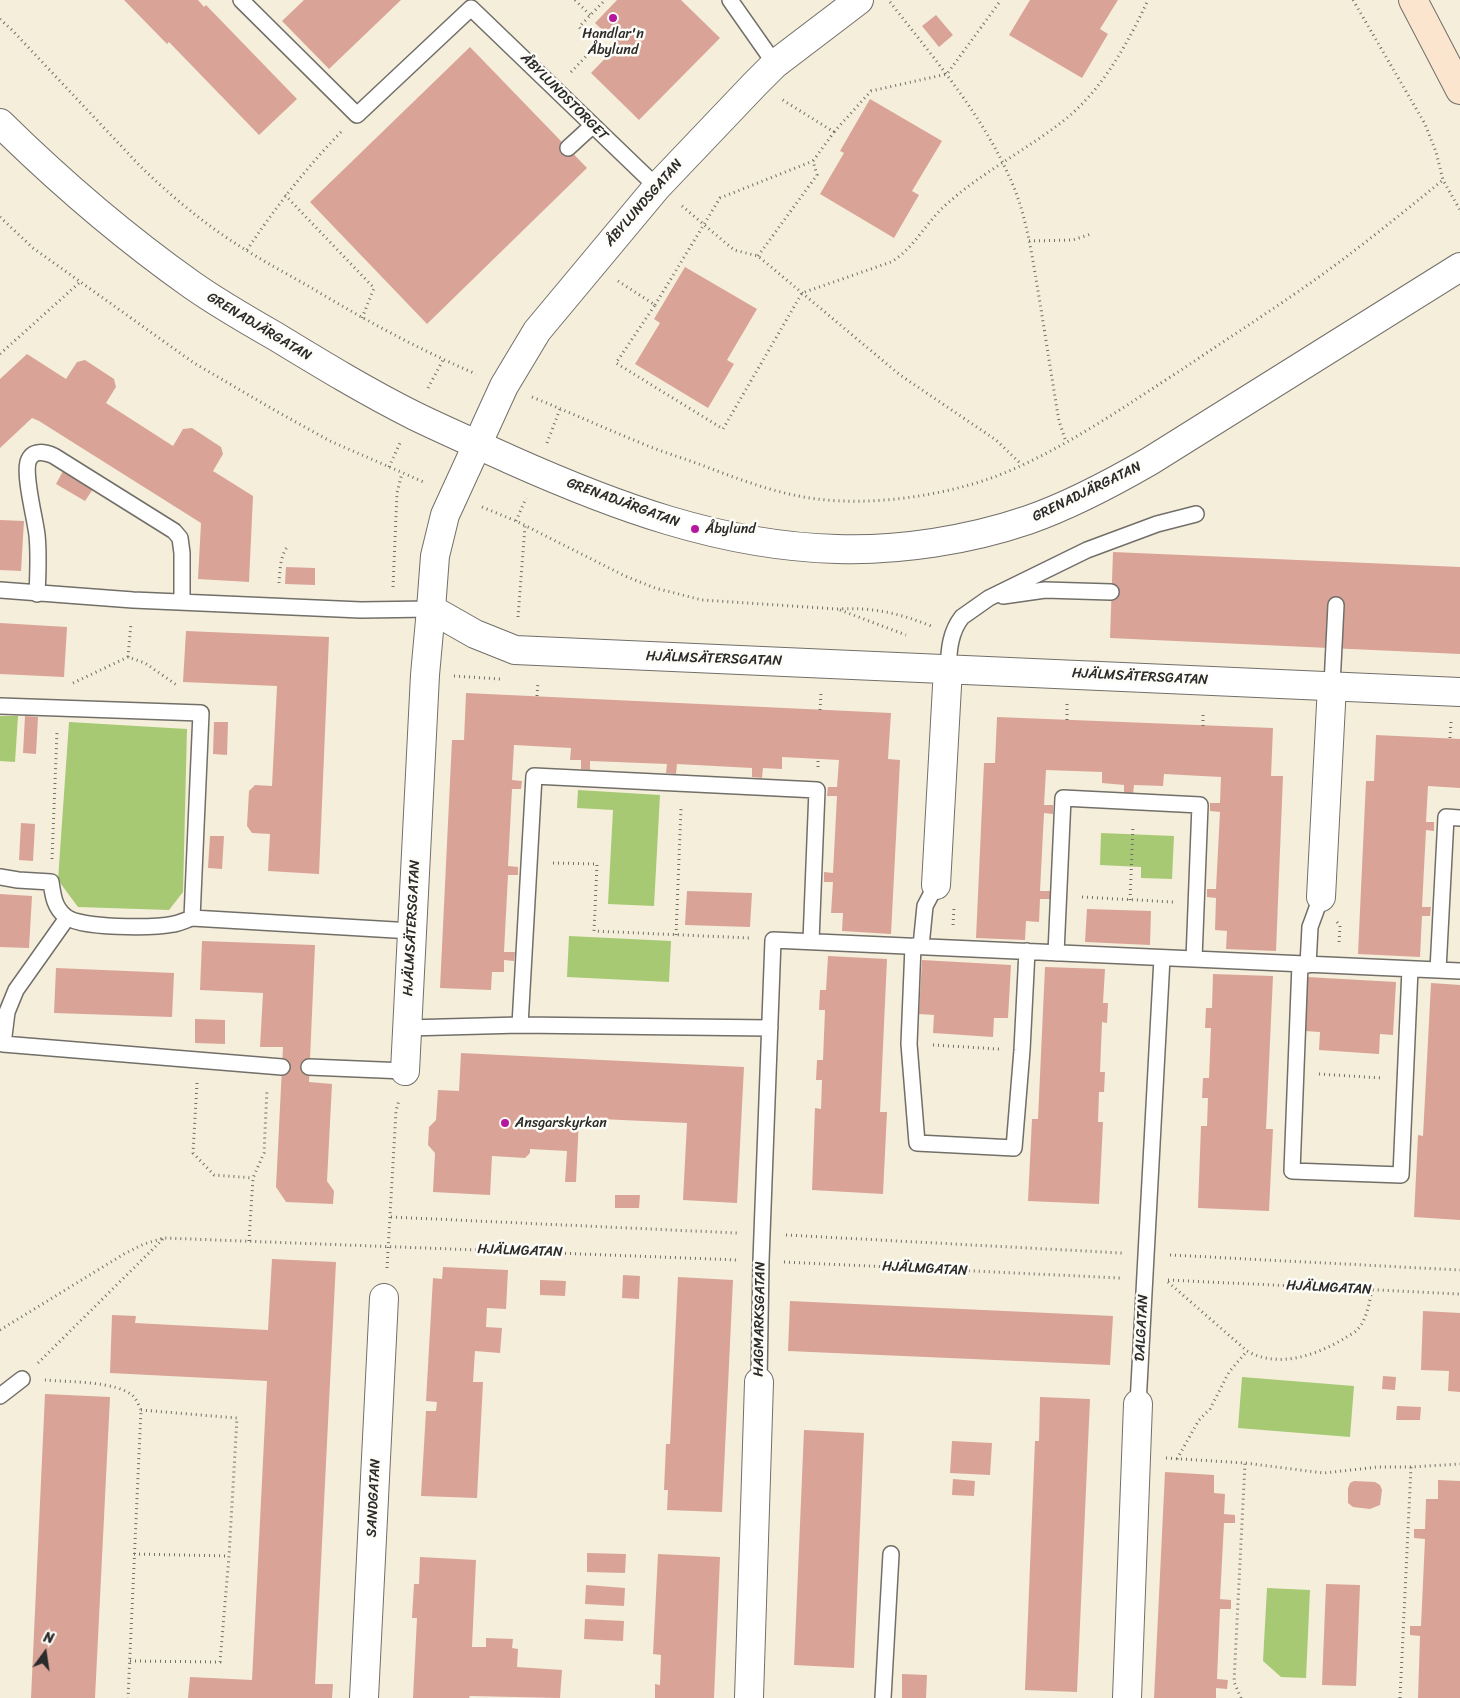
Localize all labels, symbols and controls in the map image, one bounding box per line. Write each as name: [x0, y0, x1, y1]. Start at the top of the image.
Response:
marker: Handlar'n Åbylund: [607, 12, 619, 24]
place label: Handlar'n Åbylund: [582, 26, 644, 58]
street label: ÅBYLUNDSTORGET: [517, 50, 611, 144]
street label: ÅBYLUNDSGATAN: [602, 156, 686, 250]
street label: GRENADJÄRGATAN: [204, 289, 314, 365]
street label: GRENADJÄRGATAN: [1030, 458, 1144, 526]
street label: GRENADJÄRGATAN: [564, 475, 682, 531]
place label: Åbylund: [705, 521, 756, 537]
marker: Åbylund: [689, 523, 701, 535]
street label: HJÄLMSÄTERSGATAN: [646, 648, 782, 670]
street label: HJÄLMSÄTERSGATAN: [1071, 665, 1209, 689]
street label: HJÄLMSÄTERSGATAN: [400, 859, 424, 997]
place label: Ansgarskyrkan: [515, 1115, 607, 1131]
marker: Ansgarskyrkan: [499, 1117, 511, 1129]
street label: HJÄLMGATAN: [477, 1241, 563, 1261]
street label: HJÄLMGATAN: [882, 1258, 968, 1280]
street label: HAGMARKSGATAN: [751, 1261, 769, 1377]
street label: HJÄLMGATAN: [1286, 1277, 1372, 1299]
street label: DALGATAN: [1132, 1294, 1152, 1362]
street label: SANDGATAN: [364, 1458, 384, 1538]
text: N: [41, 1625, 56, 1651]
north arrow: [20, 1628, 70, 1678]

